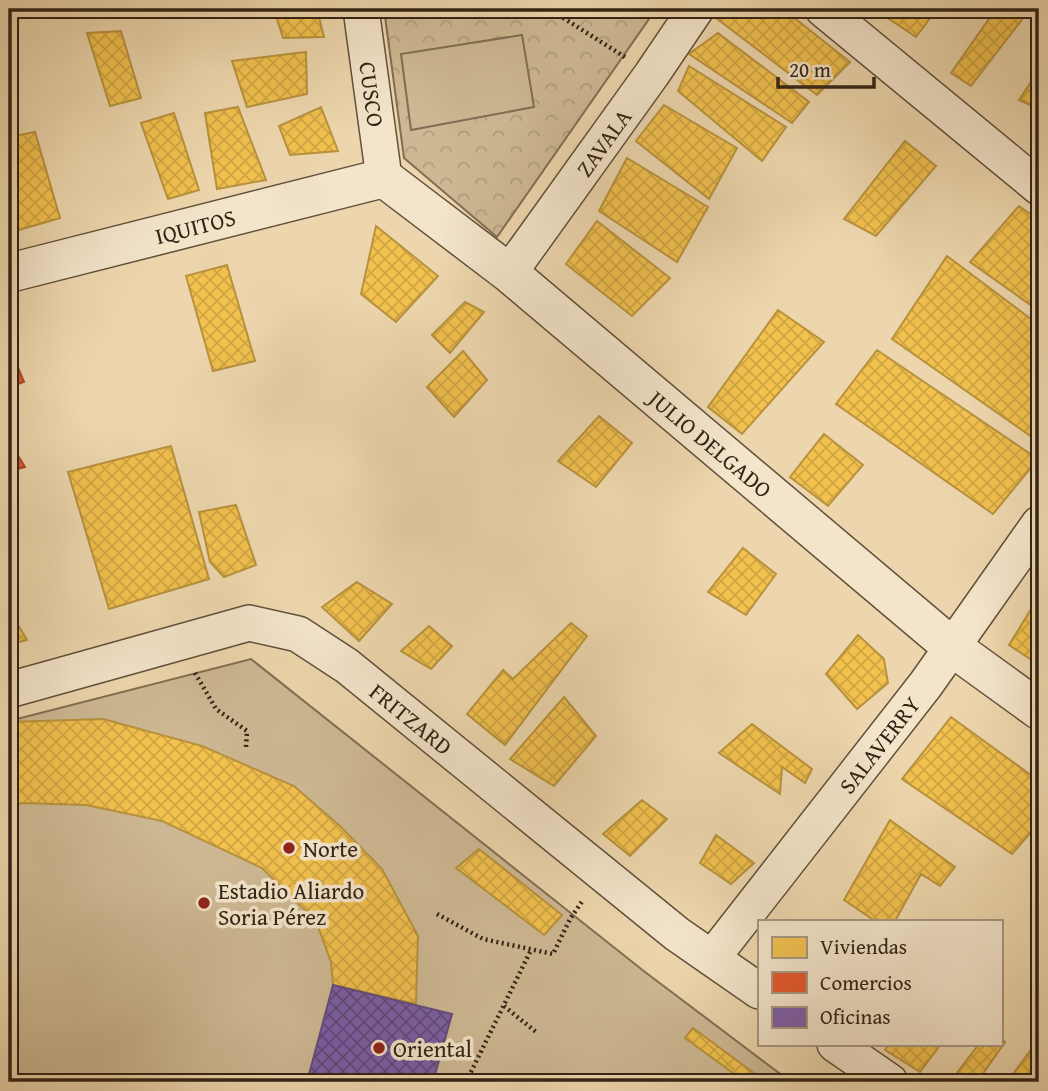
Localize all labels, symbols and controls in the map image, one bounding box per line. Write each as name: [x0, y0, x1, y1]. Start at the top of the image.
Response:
scale bar: [778, 46, 875, 90]
text: 20 m: [789, 54, 831, 85]
street label: CUSCO: [352, 60, 393, 129]
street label: ZAVALA: [567, 102, 639, 183]
street label: IQUITOS: [152, 200, 239, 252]
street label: JULIO DELGADO: [640, 380, 780, 505]
street label: FRITZARD: [363, 675, 460, 762]
street label: SALAVERRY: [830, 689, 927, 800]
place label: Norte: [303, 832, 358, 865]
marker: Norte: [281, 840, 297, 856]
place label: Estadio Aliardo Soria Pérez: [218, 874, 364, 933]
marker: Estadio Aliardo Soria Pérez: [196, 895, 212, 911]
legend: [758, 920, 1002, 1046]
text: Viviendas: [820, 931, 907, 962]
text: Comercios: [820, 967, 912, 998]
text: Oficinas: [820, 1001, 891, 1032]
place label: Oriental: [393, 1032, 472, 1065]
marker: Oriental: [371, 1040, 387, 1056]

